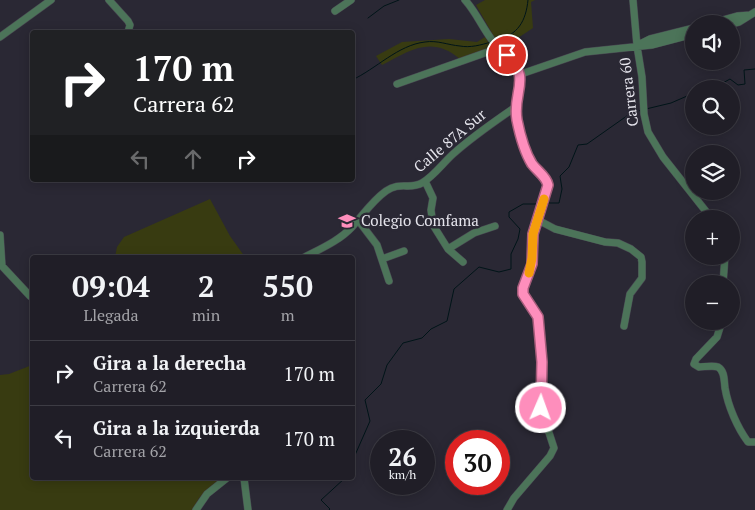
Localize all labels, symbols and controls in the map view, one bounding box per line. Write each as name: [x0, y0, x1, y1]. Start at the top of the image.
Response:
map controls: [685, 15, 740, 330]
button: sound: [685, 15, 740, 70]
pin: [486, 34, 528, 76]
icon: arrive: [493, 41, 521, 69]
text: 170 m: [133, 45, 234, 91]
icon: right: [50, 50, 115, 115]
street label: Carrera 60: [614, 57, 642, 128]
button: search: [685, 80, 740, 135]
text: Carrera 62: [133, 89, 235, 118]
street label: Calle 87A Sur: [409, 104, 490, 176]
icon: left: [126, 145, 154, 173]
icon: ahead: [179, 145, 207, 173]
icon: right: [232, 145, 260, 173]
button: layers: [685, 145, 740, 200]
place label: Colegio Comfama: [361, 210, 479, 230]
button: +: [685, 210, 740, 265]
school or university icon: Colegio Comfama: [337, 211, 357, 231]
text: 09:04: [72, 266, 150, 306]
text: 2: [198, 266, 215, 306]
text: 550: [262, 266, 313, 306]
button: −: [685, 275, 740, 330]
text: Llegada: [83, 304, 139, 326]
text: min: [192, 304, 220, 326]
text: m: [281, 304, 294, 326]
text: Gira a la derecha: [93, 350, 246, 375]
icon: right: [50, 359, 78, 387]
text: 170 m: [284, 361, 335, 386]
text: Carrera 62: [93, 375, 167, 397]
position arrow: [514, 381, 566, 433]
text: Gira a la izquierda: [93, 415, 260, 440]
icon: left: [50, 424, 78, 452]
text: 170 m: [284, 426, 335, 451]
speed limit sign: 30: [445, 430, 510, 495]
text: Carrera 62: [93, 440, 167, 462]
text: 26: [388, 440, 417, 473]
text: km/h: [389, 467, 416, 482]

